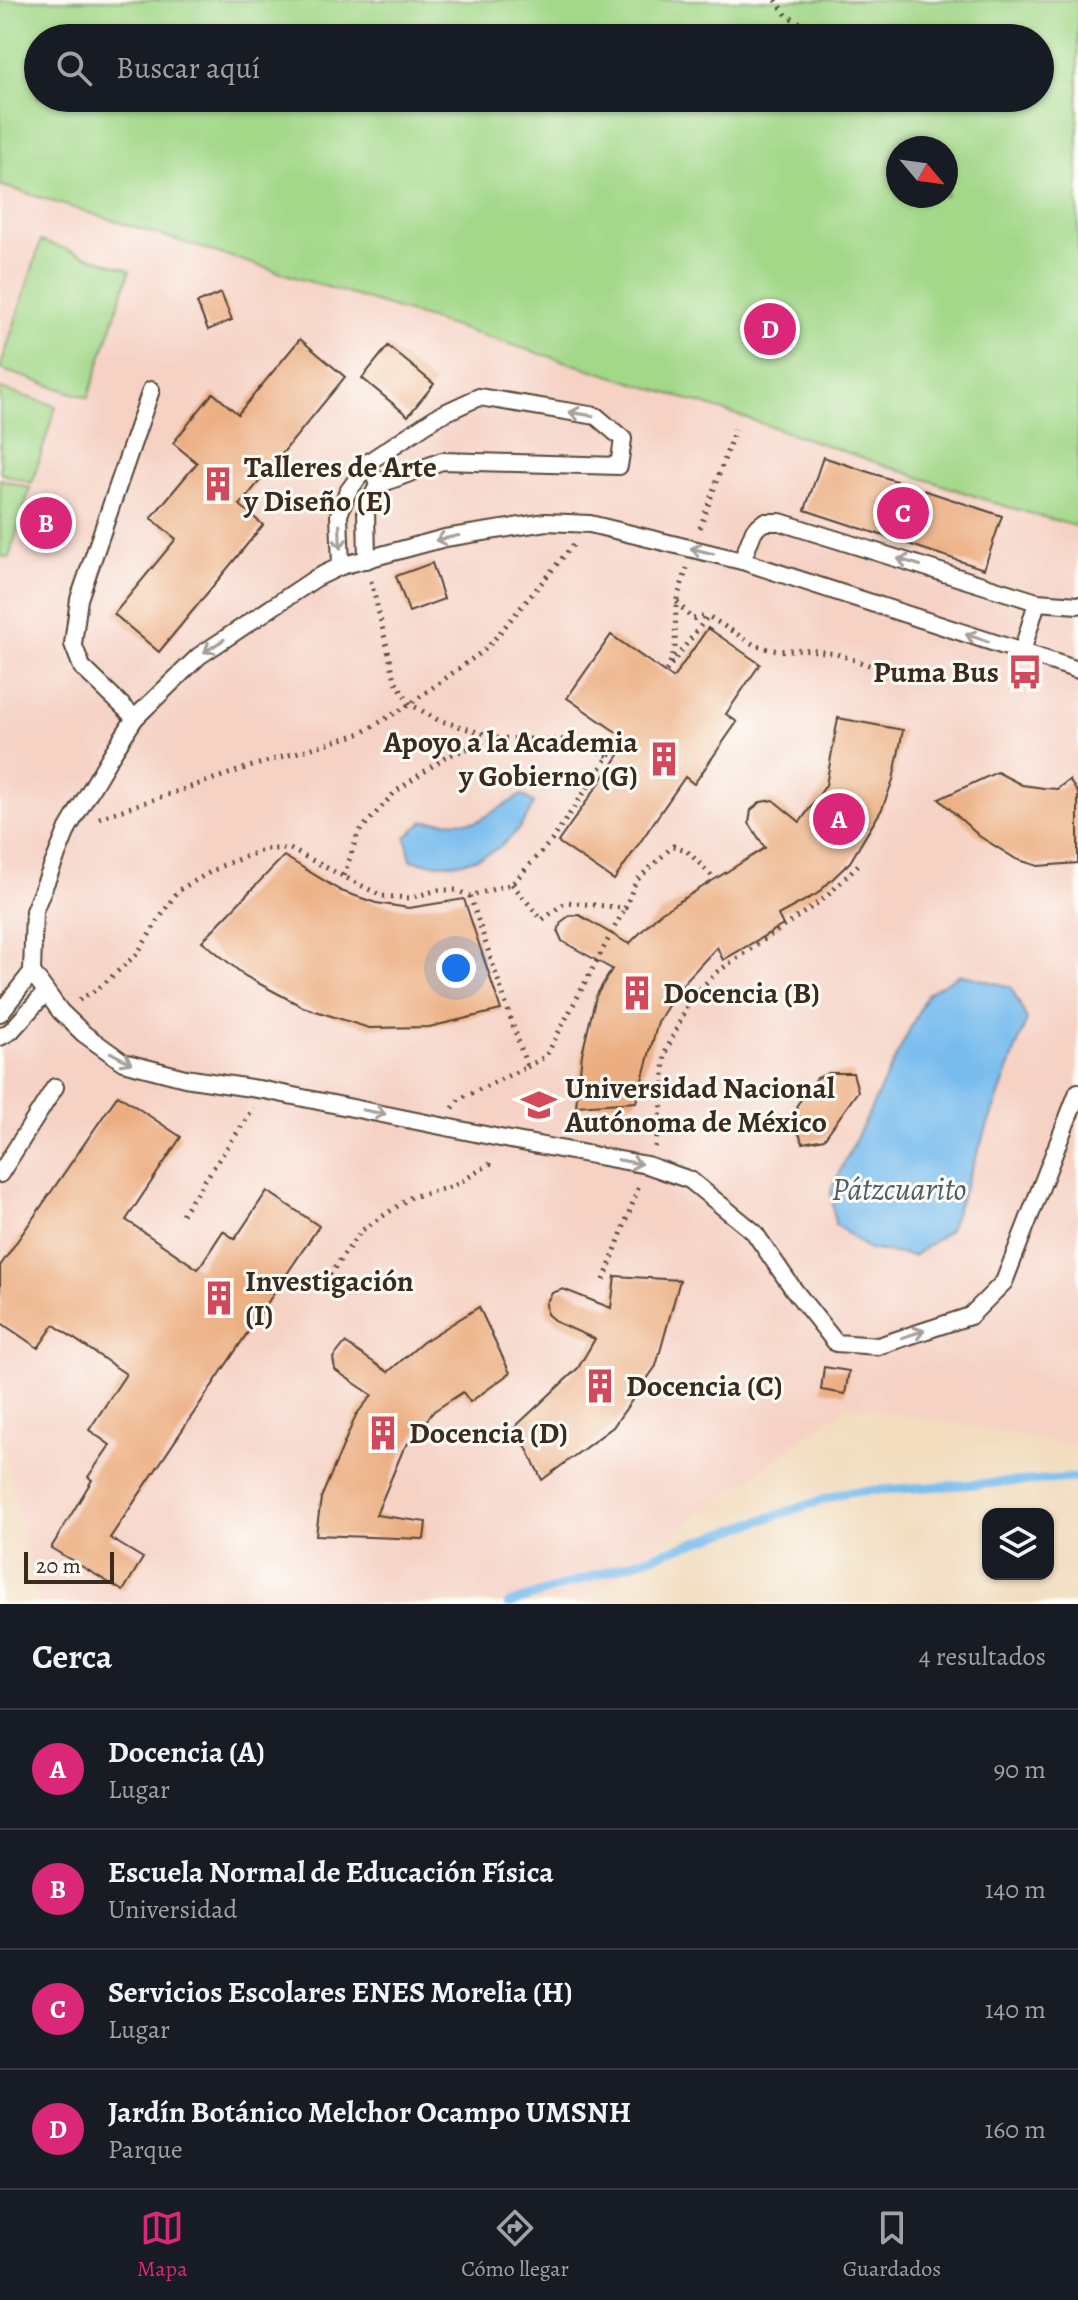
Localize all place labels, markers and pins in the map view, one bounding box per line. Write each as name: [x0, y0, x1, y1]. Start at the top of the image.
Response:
pin: D: [744, 299, 796, 359]
place label: Talleres de Arte y Diseño (E): [243, 447, 437, 521]
building icon: Talleres de Arte y Diseño (E): [199, 465, 237, 503]
pin: C: [877, 483, 929, 543]
pin: B: [20, 493, 72, 553]
place label: Puma Bus: [873, 652, 999, 692]
bus stop icon: Puma Bus: [1006, 653, 1044, 691]
place label: Apoyo a la Academia y Gobierno (G): [382, 722, 638, 796]
building icon: Apoyo a la Academia y Gobierno (G): [645, 740, 683, 778]
pin: A: [813, 789, 865, 849]
place label: Docencia (B): [663, 973, 820, 1013]
building icon: Docencia (B): [618, 974, 656, 1012]
place label: Universidad Nacional Autónoma de México: [564, 1068, 835, 1142]
school or university icon: Universidad Nacional Autónoma de México: [520, 1086, 558, 1124]
place label: Investigación (I): [245, 1261, 414, 1335]
building icon: Investigación (I): [200, 1279, 238, 1317]
place label: Docencia (C): [626, 1366, 783, 1406]
building icon: Docencia (C): [581, 1367, 619, 1405]
place label: Docencia (D): [409, 1413, 568, 1453]
building icon: Docencia (D): [364, 1414, 402, 1452]

